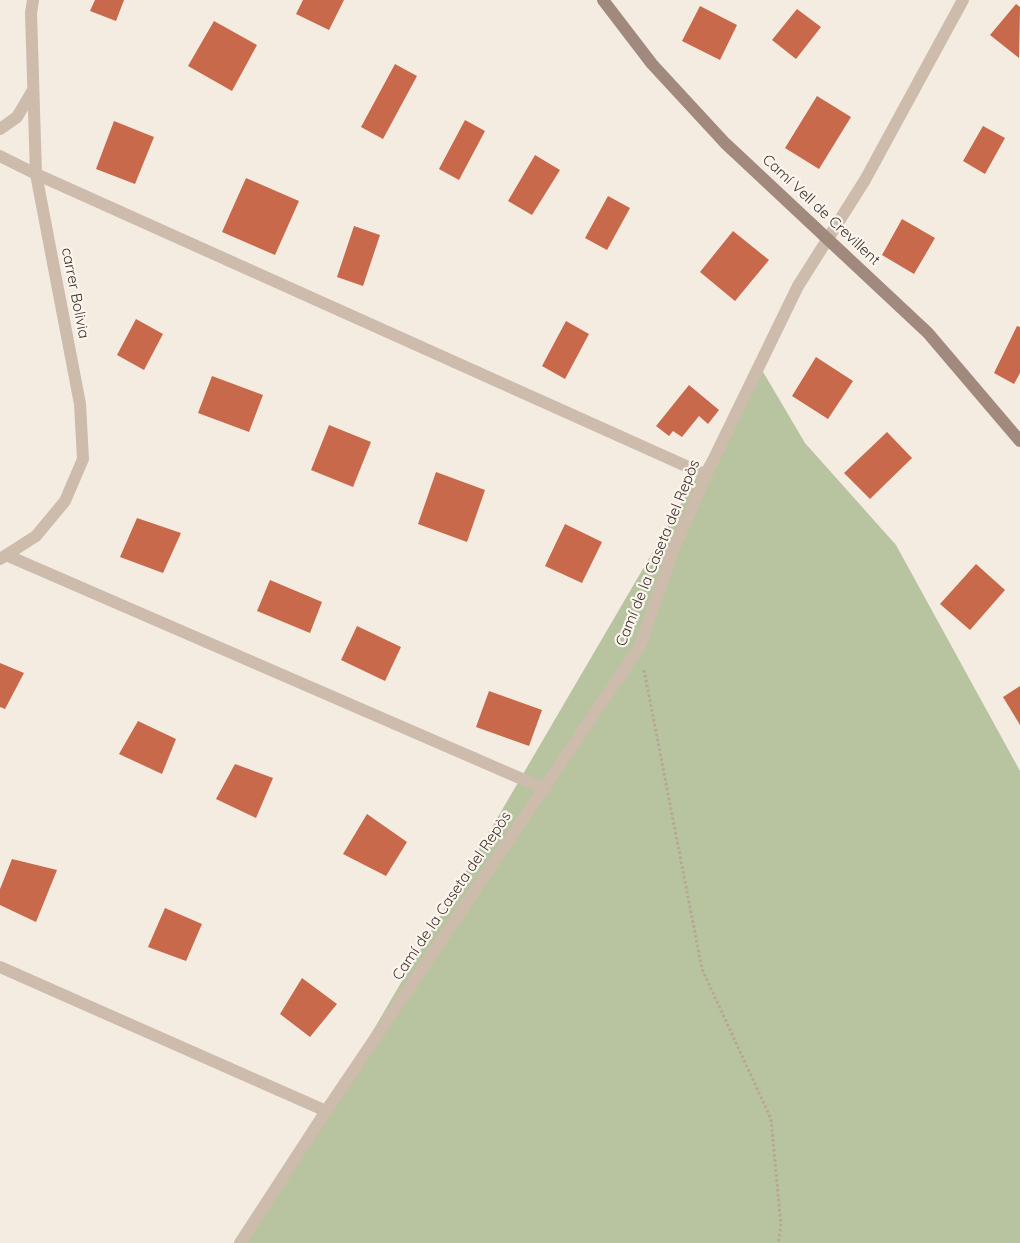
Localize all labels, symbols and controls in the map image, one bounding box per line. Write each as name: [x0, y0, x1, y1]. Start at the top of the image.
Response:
street label: Camí Vell de Crevillent: [758, 151, 884, 269]
street label: carrer Bolivia: [57, 246, 93, 340]
street label: Camí de la Caseta del Repòs: [612, 457, 704, 649]
street label: Camí de la Caseta del Repòs: [389, 808, 515, 984]

